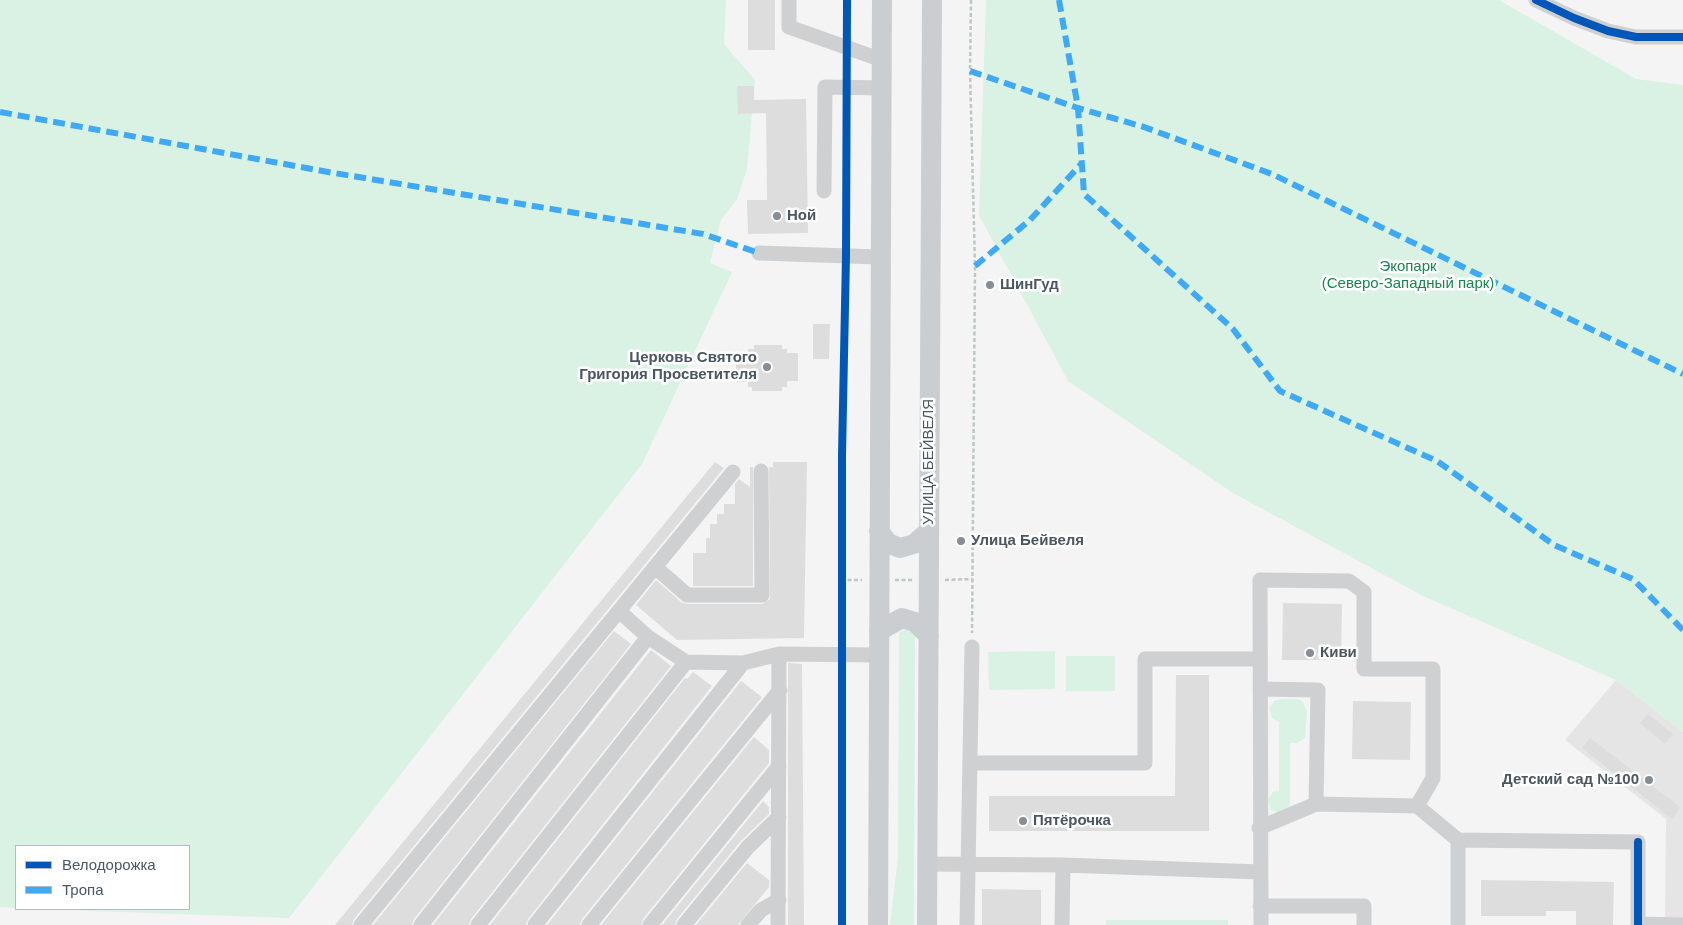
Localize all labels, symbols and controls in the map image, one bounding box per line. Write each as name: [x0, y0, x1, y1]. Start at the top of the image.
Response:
place label: Ной: [787, 207, 816, 225]
marker: Ной: [771, 210, 783, 222]
park label: Экопарк (Северо-Западный парк): [1322, 258, 1494, 293]
place label: ШинГуд: [1000, 276, 1059, 294]
marker: ШинГуд: [984, 279, 996, 291]
place label: Церковь Святого Григория Просветителя: [579, 349, 757, 384]
marker: Церковь Святого Григория Просветителя: [761, 361, 773, 373]
street label: УЛИЦА БЕЙВЕЛЯ: [920, 399, 938, 525]
place label: Улица Бейвеля: [971, 532, 1084, 550]
marker: Улица Бейвеля: [955, 535, 967, 547]
place label: Киви: [1320, 644, 1357, 662]
marker: Киви: [1304, 647, 1316, 659]
place label: Детский сад №100: [1502, 771, 1639, 789]
marker: Детский сад №100: [1643, 774, 1655, 786]
place label: Пятёрочка: [1033, 812, 1111, 830]
marker: Пятёрочка: [1017, 815, 1029, 827]
legend: [15, 845, 190, 910]
text: Велодорожка: [62, 856, 156, 873]
text: Тропа: [62, 881, 103, 898]

